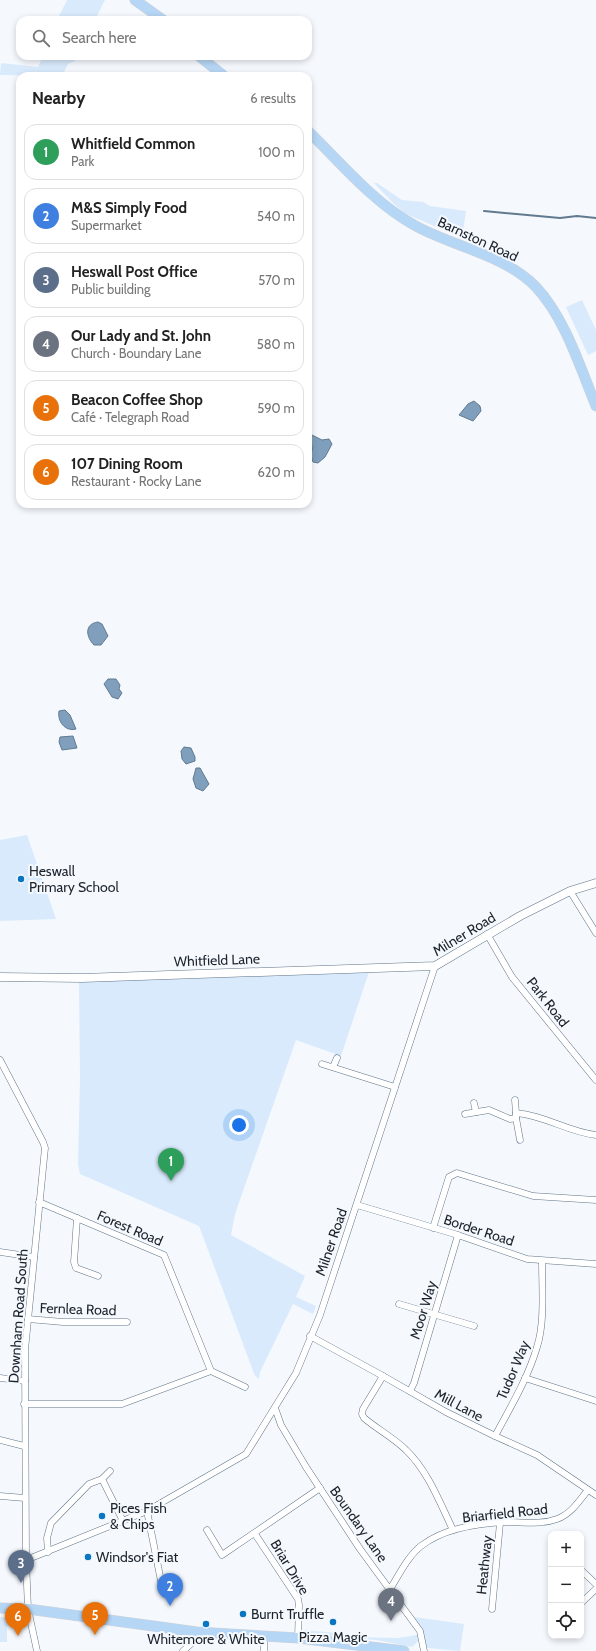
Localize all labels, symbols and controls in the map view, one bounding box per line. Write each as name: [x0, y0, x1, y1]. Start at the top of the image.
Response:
search box: [16, 16, 312, 60]
icon: search: [30, 27, 52, 49]
text: Search here: [62, 29, 137, 47]
text: Nearby: [32, 88, 85, 108]
text: 6 results: [250, 90, 296, 106]
text: Whitfield Common: [71, 135, 195, 153]
text: 1: [44, 144, 48, 160]
text: 100 m: [258, 144, 295, 160]
text: Park: [71, 153, 94, 169]
text: M&S Simply Food: [71, 199, 187, 217]
text: 2: [43, 208, 49, 224]
text: 540 m: [257, 208, 295, 224]
street label: Barnston Road: [435, 212, 521, 266]
text: Supermarket: [71, 217, 142, 233]
text: Heswall Post Office: [71, 263, 197, 281]
text: 3: [42, 272, 50, 288]
text: 570 m: [258, 272, 295, 288]
text: Public building: [71, 281, 151, 297]
text: Our Lady and St. John: [71, 327, 211, 345]
text: 4: [42, 336, 50, 352]
text: 580 m: [257, 336, 295, 352]
text: Church · Boundary Lane: [71, 345, 201, 361]
text: Beacon Coffee Shop: [71, 391, 203, 409]
text: 5: [43, 400, 49, 416]
text: 590 m: [257, 400, 295, 416]
text: Café · Telegraph Road: [71, 409, 189, 425]
text: 107 Dining Room: [71, 455, 183, 473]
text: 6: [42, 464, 50, 480]
text: 620 m: [257, 464, 295, 480]
text: Restaurant · Rocky Lane: [71, 473, 201, 489]
place label: Heswall Primary School: [29, 862, 119, 896]
marker: Heswall Primary School: [16, 874, 26, 884]
street label: Milner Road: [429, 908, 499, 960]
street label: Whitfield Lane: [174, 950, 260, 970]
street label: Park Road: [523, 973, 573, 1031]
your location: [229, 1115, 249, 1135]
pin: 1: [158, 1148, 184, 1181]
street label: Forest Road: [94, 1206, 166, 1250]
street label: Milner Road: [311, 1206, 351, 1278]
street label: Border Road: [441, 1210, 517, 1250]
street label: Downham Road South: [4, 1248, 32, 1384]
street label: Moor Way: [406, 1279, 440, 1341]
street label: Fernlea Road: [39, 1299, 117, 1319]
street label: Tudor Way: [492, 1338, 534, 1402]
street label: Mill Lane: [432, 1385, 486, 1425]
street label: Boundary Lane: [326, 1482, 392, 1566]
place label: Pices Fish & Chips: [110, 1499, 167, 1533]
street label: Briarfield Road: [461, 1500, 549, 1526]
marker: Pices Fish & Chips: [97, 1511, 107, 1521]
map controls: [548, 1531, 584, 1639]
button: +: [548, 1531, 584, 1567]
street label: Heathway: [472, 1535, 496, 1595]
street label: Briar Drive: [266, 1536, 314, 1598]
place label: Windsor's Fiat: [96, 1548, 179, 1566]
pin: 3: [8, 1550, 34, 1583]
marker: Windsor's Fiat: [83, 1552, 93, 1562]
button: −: [548, 1567, 584, 1603]
pin: 2: [157, 1573, 183, 1606]
pin: 4: [378, 1588, 404, 1621]
pin: 5: [82, 1602, 108, 1635]
pin: 6: [5, 1603, 31, 1636]
button: locate: [548, 1603, 584, 1639]
place label: Burnt Truffle: [251, 1605, 324, 1623]
marker: Burnt Truffle: [238, 1609, 248, 1619]
marker: Pizza Magic: [328, 1617, 338, 1627]
marker: Whitemore & White: [201, 1619, 211, 1629]
place label: Pizza Magic: [299, 1628, 367, 1646]
place label: Whitemore & White: [147, 1630, 265, 1648]

